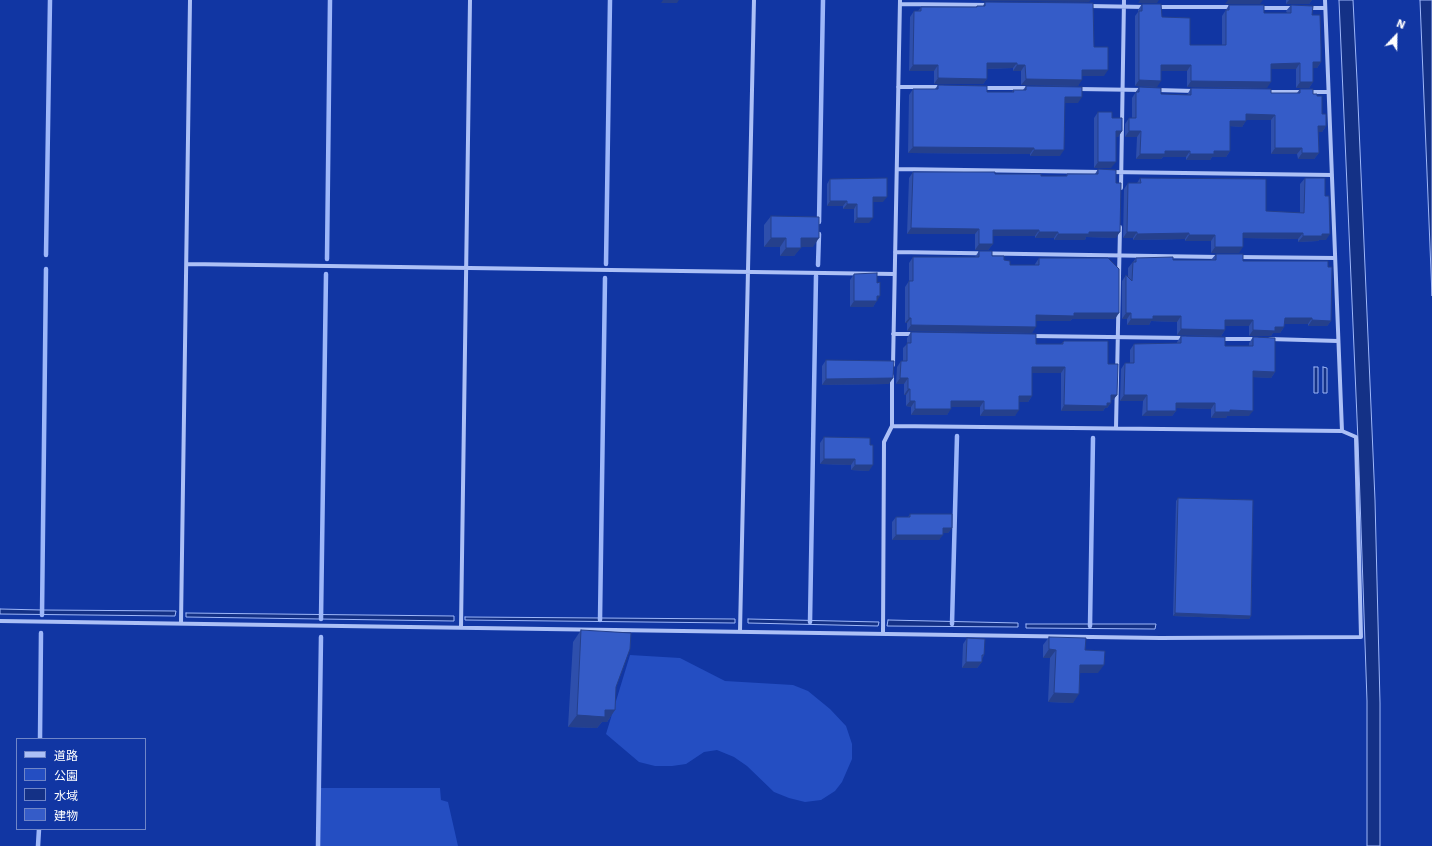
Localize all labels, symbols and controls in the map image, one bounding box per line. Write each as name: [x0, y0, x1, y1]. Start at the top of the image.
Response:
north arrow: [1376, 16, 1416, 56]
text: N: [1394, 17, 1407, 32]
legend: [16, 738, 146, 830]
text: 道路: [54, 749, 78, 763]
text: 公園: [54, 769, 78, 783]
text: 水域: [54, 789, 78, 803]
text: 建物: [54, 809, 78, 823]

